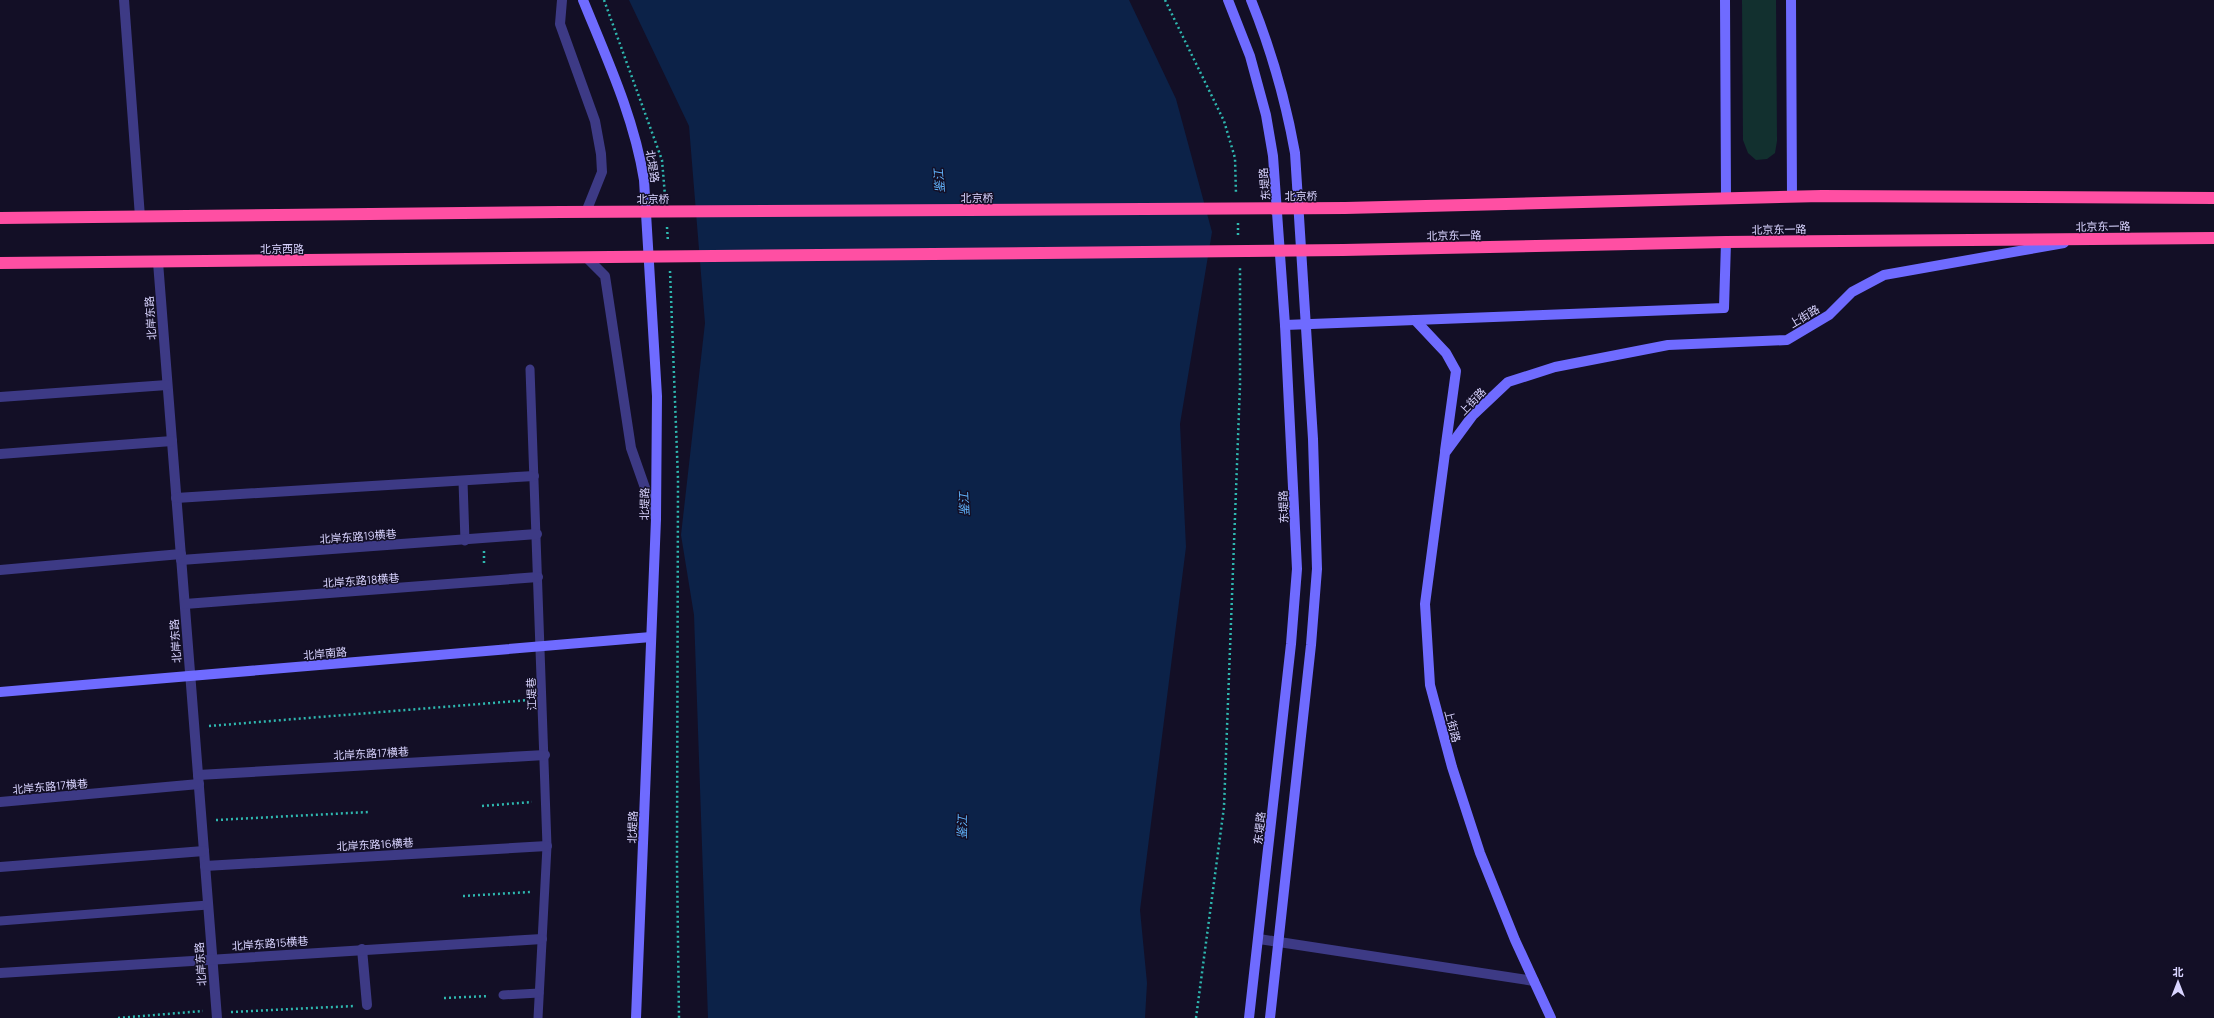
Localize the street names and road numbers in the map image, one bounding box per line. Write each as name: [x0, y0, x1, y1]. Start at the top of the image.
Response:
street label: 北堤路: [643, 149, 663, 183]
street label: 东堤路: [1255, 167, 1273, 201]
street label: 北京桥: [1285, 188, 1318, 203]
street label: 北京桥: [961, 190, 994, 205]
street label: 北京桥: [637, 191, 670, 206]
street label: 北京东一路: [2075, 218, 2131, 234]
street label: 北京东一路: [1751, 221, 1807, 237]
street label: 北京东一路: [1426, 227, 1482, 243]
street label: 北京西路: [260, 241, 304, 256]
street label: 北岸东路: [141, 296, 159, 340]
street label: 上街路: [1786, 301, 1822, 331]
street label: 上街路: [1455, 384, 1489, 418]
street label: 北堤路: [636, 487, 652, 521]
street label: 东堤路: [1275, 490, 1291, 524]
street label: 北岸东路19横巷: [319, 526, 397, 546]
street label: 北岸东路18横巷: [322, 570, 400, 590]
street label: 北岸东路: [166, 619, 184, 663]
street label: 北岸南路: [302, 644, 348, 662]
street label: 江堤巷: [523, 677, 539, 711]
street label: 上街路: [1441, 708, 1465, 744]
street label: 北岸东路17横巷: [333, 744, 409, 762]
street label: 北岸东路17横巷: [12, 775, 88, 797]
street label: 北堤路: [624, 810, 640, 844]
street label: 东堤路: [1250, 811, 1268, 845]
street label: 北岸东路16横巷: [336, 834, 414, 854]
street label: 北岸东路15横巷: [231, 933, 309, 953]
street label: 北岸东路: [191, 942, 209, 986]

